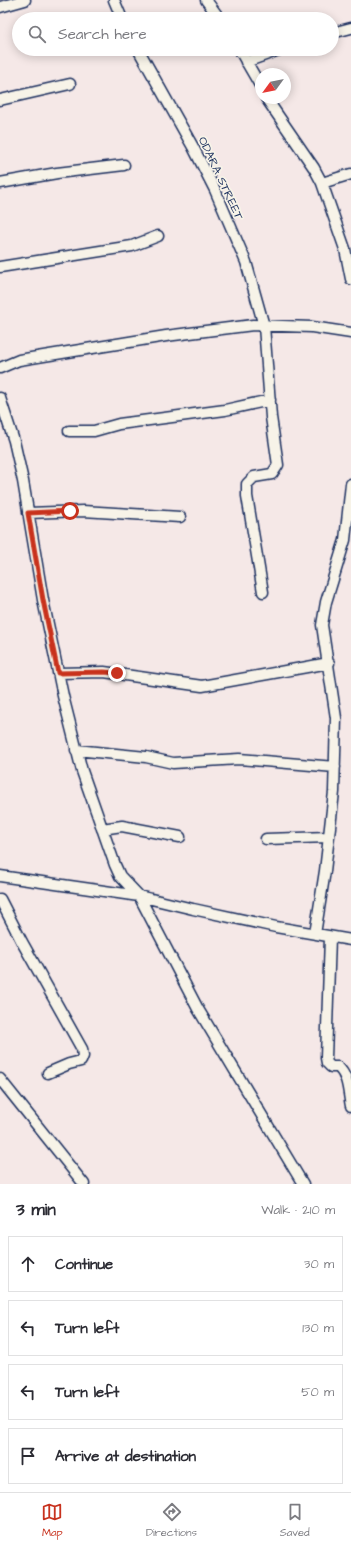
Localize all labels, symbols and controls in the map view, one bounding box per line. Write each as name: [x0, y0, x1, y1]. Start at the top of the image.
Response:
search box: [12, 12, 339, 56]
icon: search: [26, 23, 48, 45]
text: Search here: [58, 24, 147, 45]
north arrow: [255, 68, 291, 104]
street label: ODARA STREET: [194, 134, 247, 223]
route start: [61, 502, 79, 520]
route end: [108, 664, 126, 682]
text: 3 min: [16, 1198, 56, 1222]
text: Walk · 210 m: [261, 1201, 335, 1219]
icon: ahead: [17, 1253, 39, 1275]
text: Continue: [55, 1254, 113, 1275]
text: 30 m: [304, 1255, 334, 1273]
icon: left: [17, 1317, 39, 1339]
text: Turn left: [55, 1318, 119, 1339]
text: 130 m: [302, 1319, 334, 1337]
icon: left: [17, 1381, 39, 1403]
text: Turn left: [55, 1382, 119, 1403]
text: 50 m: [301, 1383, 334, 1401]
icon: arrive: [17, 1445, 39, 1467]
text: Arrive at destination: [55, 1446, 196, 1467]
tab: Map: [41, 1501, 63, 1540]
tab: Directions: [146, 1501, 197, 1540]
tab: Saved: [280, 1501, 310, 1540]

